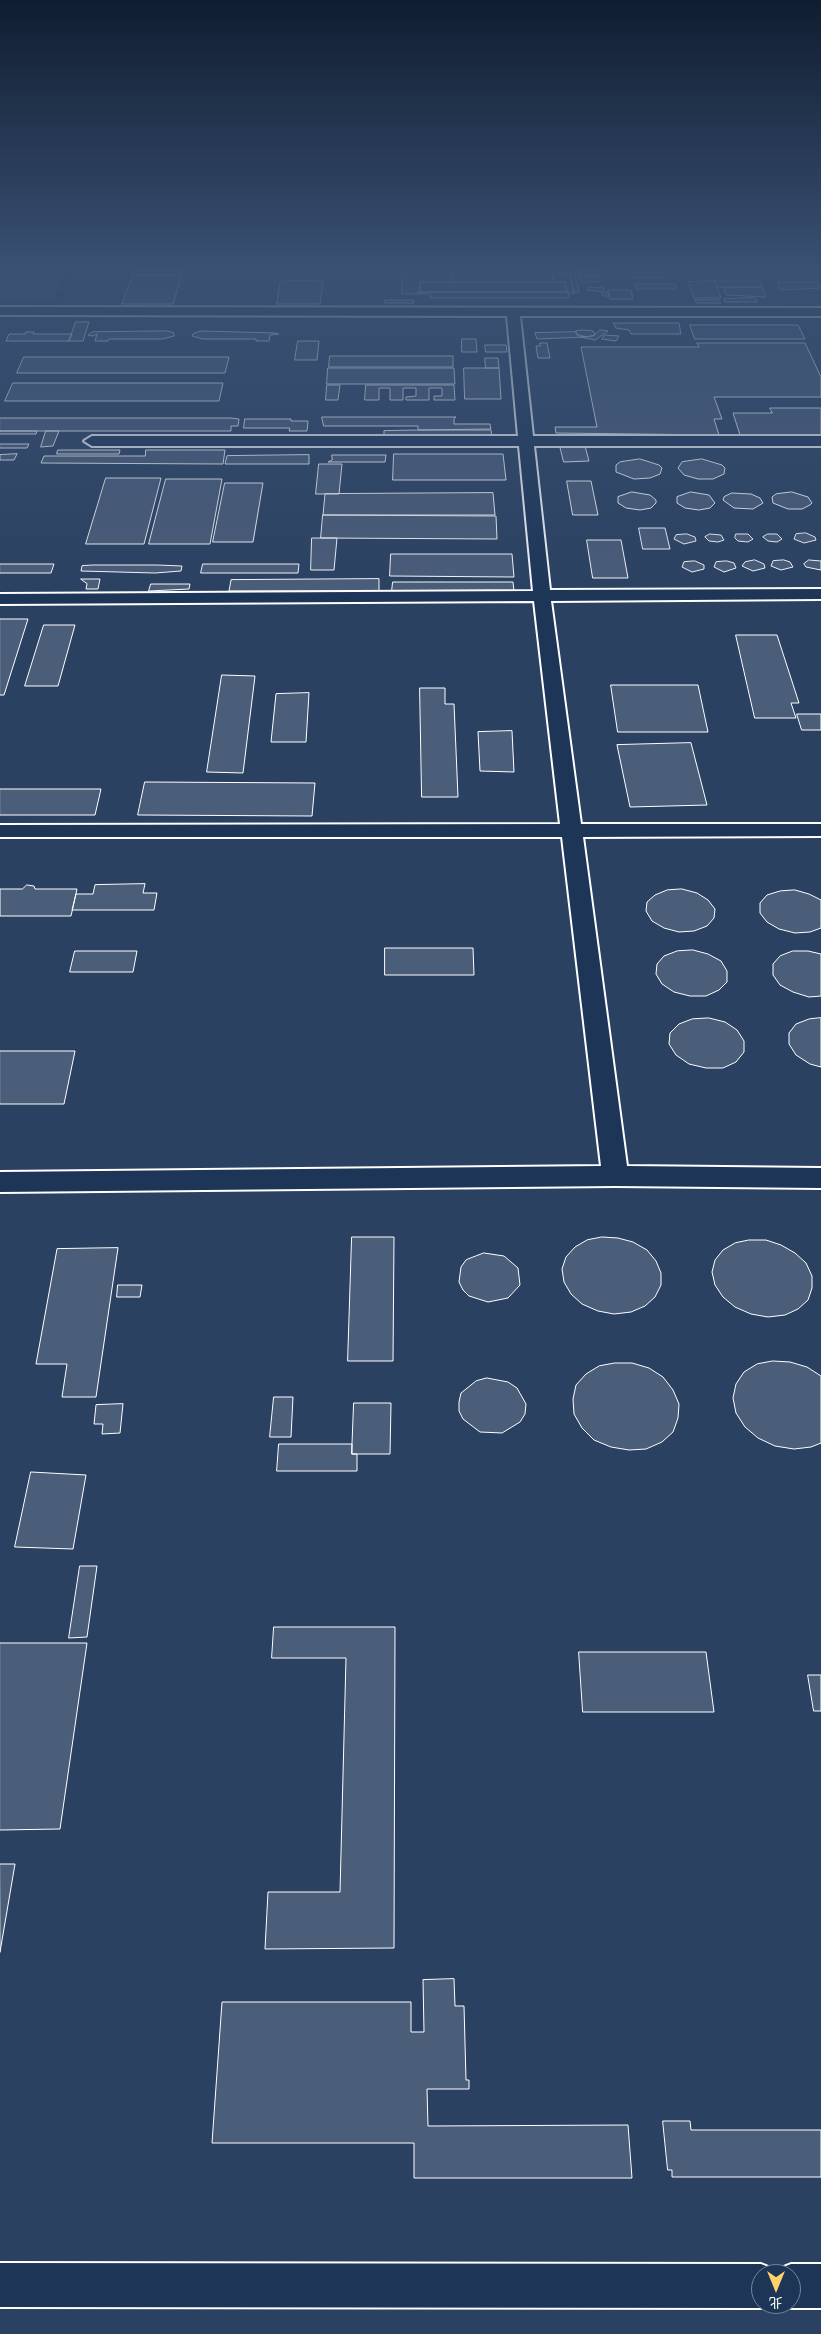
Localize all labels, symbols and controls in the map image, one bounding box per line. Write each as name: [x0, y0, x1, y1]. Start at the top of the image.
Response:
north arrow: [751, 2264, 801, 2314]
text: 北: [769, 2294, 783, 2312]

